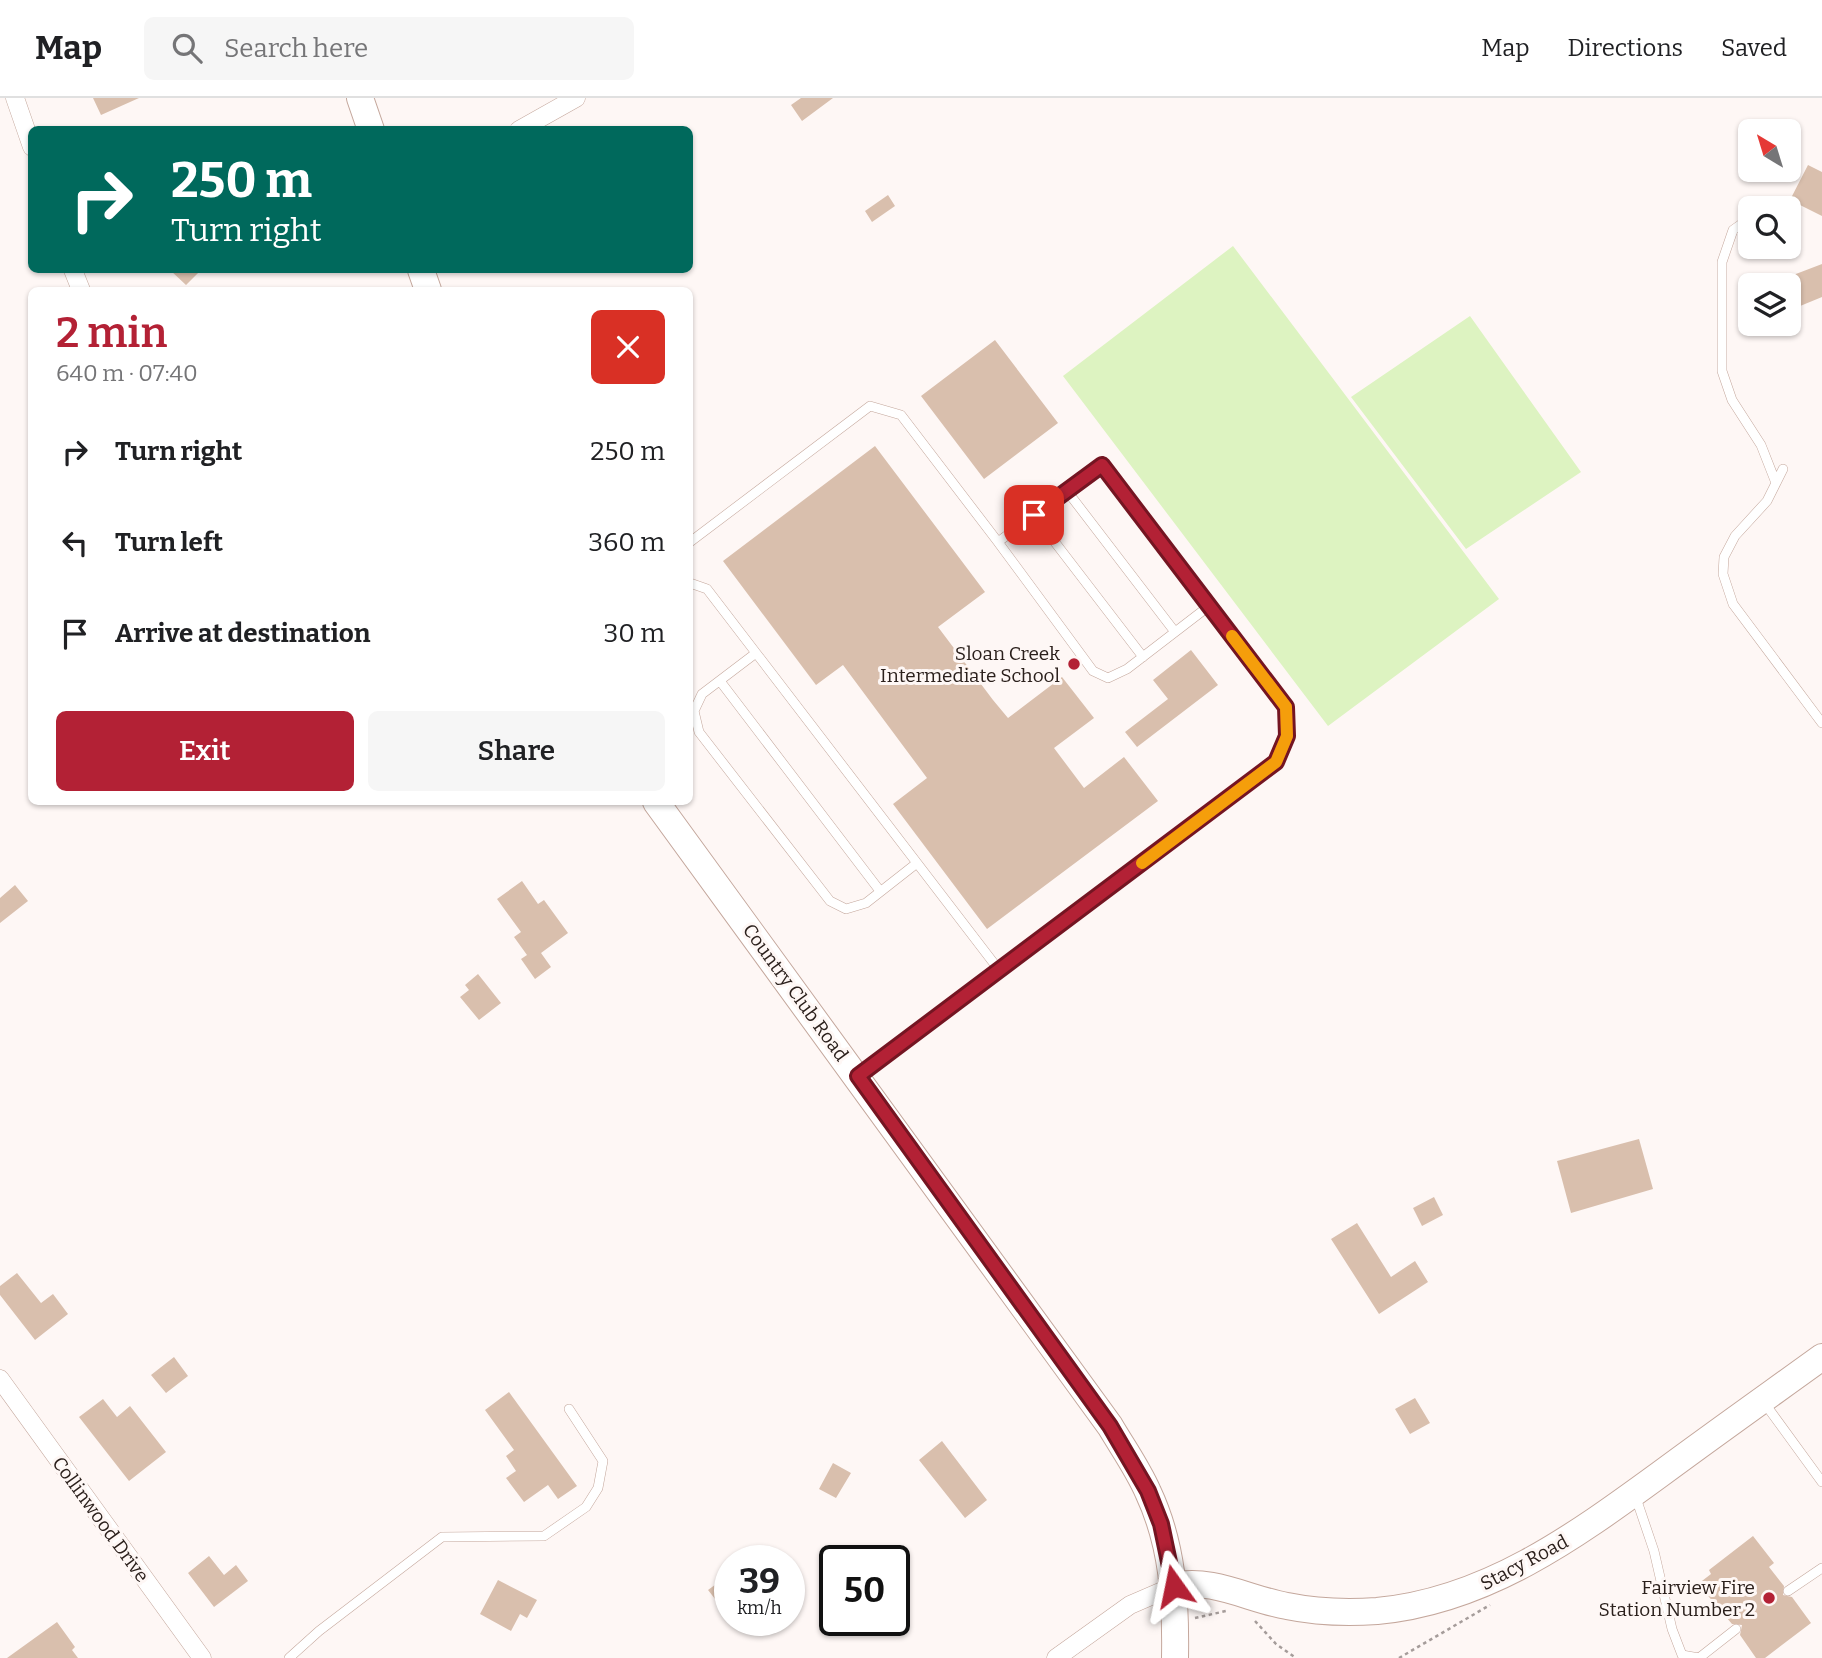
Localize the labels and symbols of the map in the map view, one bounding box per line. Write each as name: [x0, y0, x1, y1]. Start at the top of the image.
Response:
north arrow: [1738, 119, 1801, 182]
pin: [1004, 485, 1064, 545]
place label: Sloan Creek Intermediate School: [880, 642, 1060, 687]
marker: Sloan Creek Intermediate School: [1066, 656, 1082, 672]
street label: Country Club Road: [738, 919, 853, 1066]
street label: Collinwood Drive: [47, 1452, 154, 1586]
street label: Stacy Road: [1476, 1530, 1572, 1595]
speed limit sign: 50: [819, 1545, 910, 1636]
position arrow: [1137, 1549, 1211, 1623]
place label: Fairview Fire Station Number 2: [1599, 1576, 1755, 1621]
marker: Fairview Fire Station Number 2: [1761, 1590, 1777, 1606]

